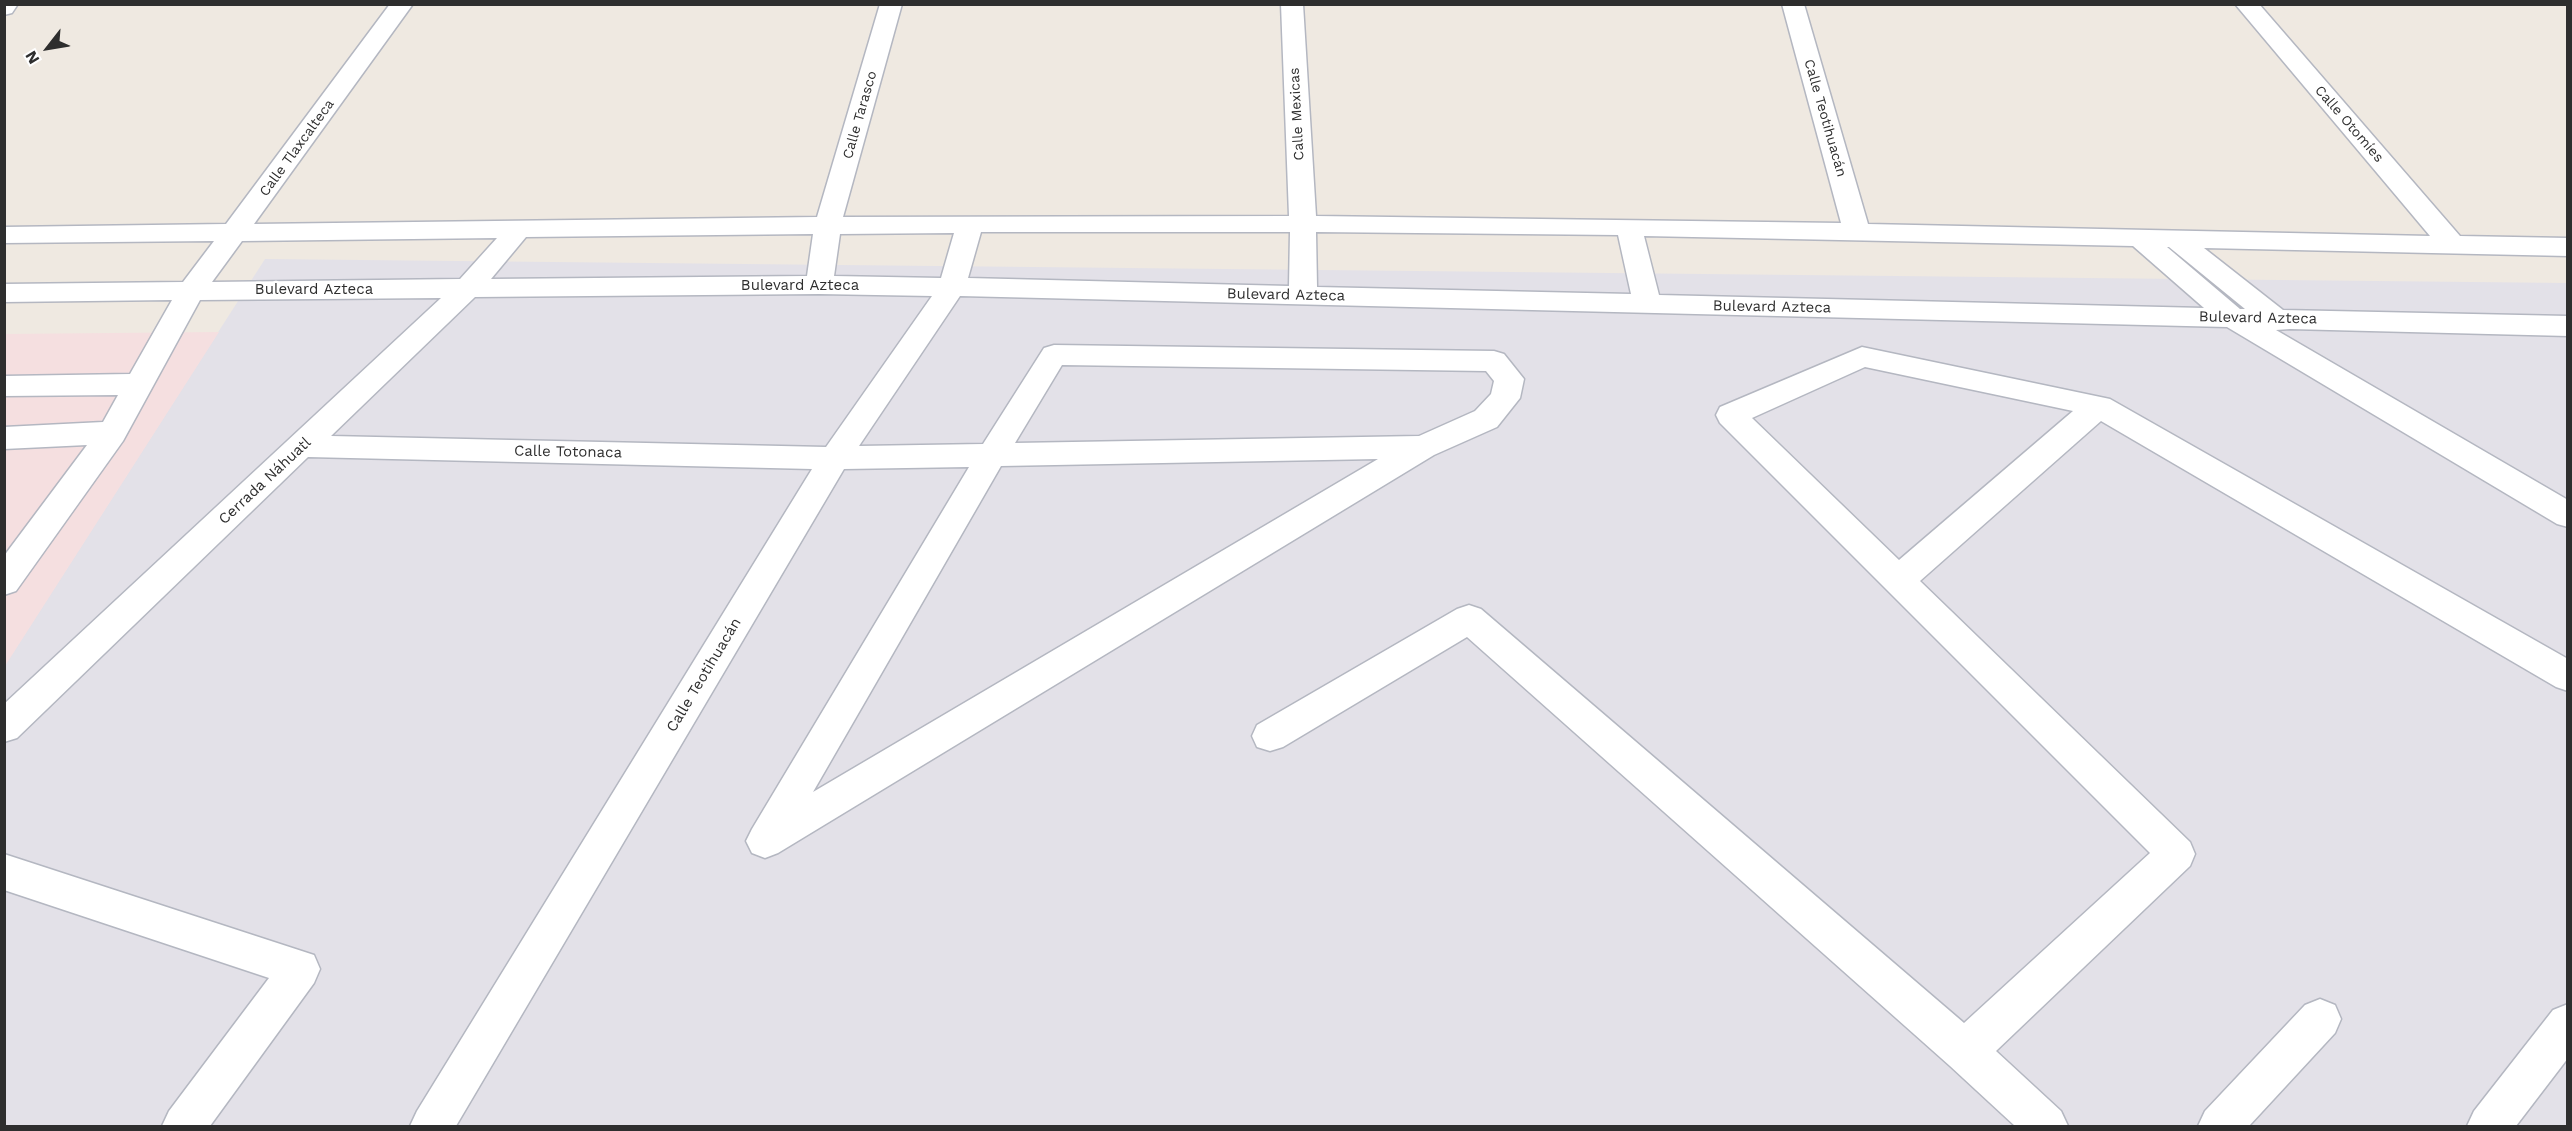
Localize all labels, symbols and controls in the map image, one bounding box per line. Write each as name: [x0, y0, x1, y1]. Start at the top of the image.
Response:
north arrow: [18, 18, 78, 78]
text: N: [21, 48, 43, 68]
street label: Calle Teotihuacán: [1800, 57, 1850, 179]
street label: Calle Mexicas: [1286, 67, 1308, 161]
street label: Calle Tarasco: [839, 69, 881, 161]
street label: Calle Otomíes: [2311, 82, 2387, 166]
street label: Calle Tlaxcalteca: [256, 96, 338, 200]
street label: Bulevard Azteca: [741, 277, 859, 295]
street label: Bulevard Azteca: [255, 281, 373, 299]
street label: Bulevard Azteca: [1227, 285, 1345, 305]
street label: Bulevard Azteca: [1713, 297, 1831, 317]
street label: Bulevard Azteca: [2199, 308, 2317, 328]
street label: Cerrada Náhuatl: [215, 434, 315, 528]
street label: Calle Totonaca: [514, 442, 622, 462]
street label: Calle Teotihuacán: [663, 615, 745, 735]

